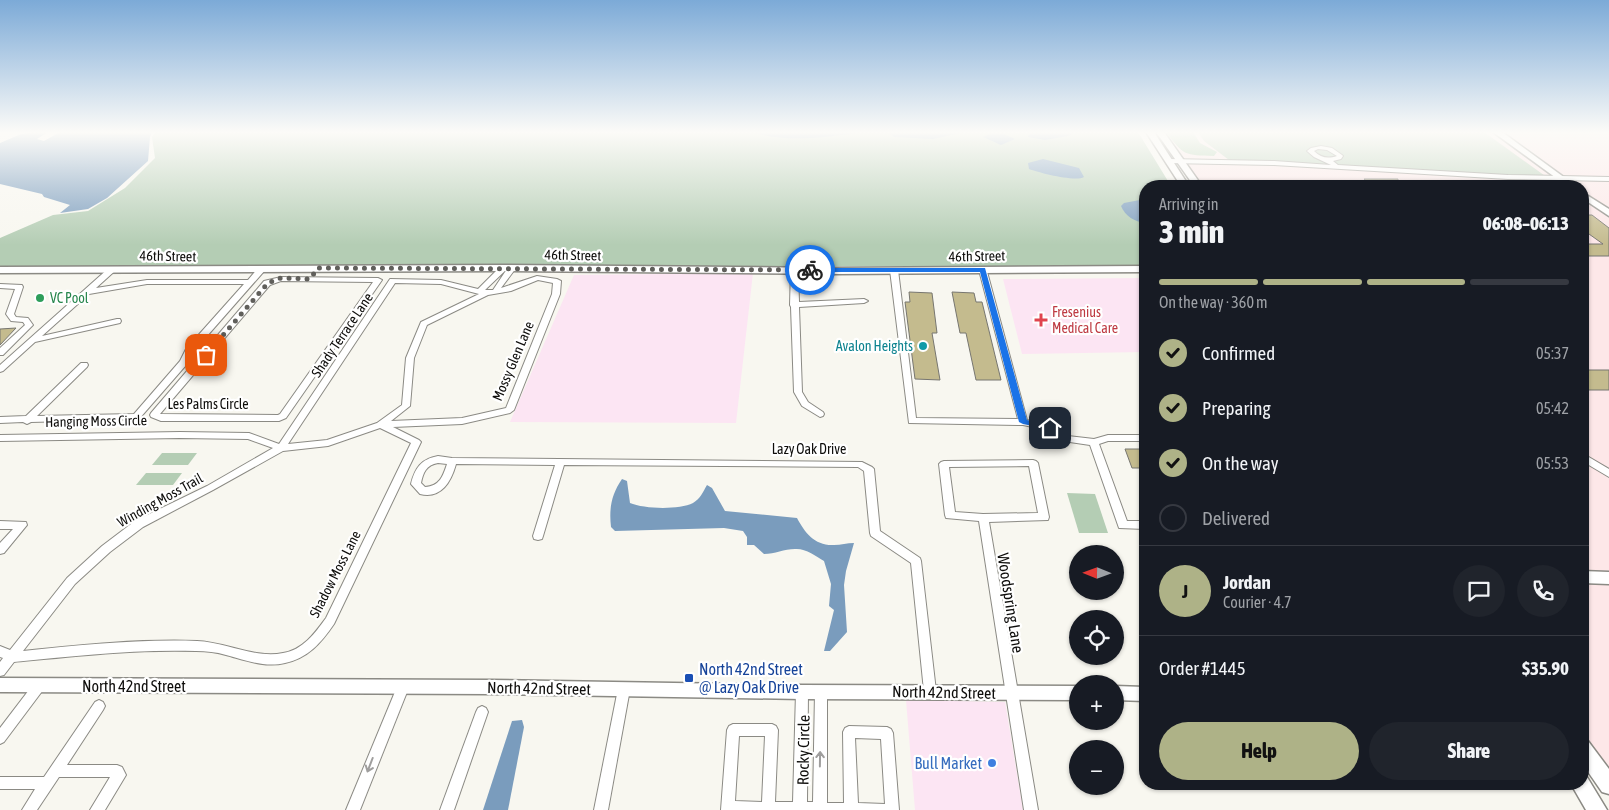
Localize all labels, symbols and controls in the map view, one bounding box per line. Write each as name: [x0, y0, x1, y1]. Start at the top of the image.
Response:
text: Arriving in: [1159, 195, 1219, 213]
text: 06:08–06:13: [1483, 212, 1569, 234]
text: 3 min: [1159, 213, 1224, 250]
courier: [785, 245, 835, 295]
street label: 46th Street: [545, 247, 601, 263]
street label: 46th Street: [140, 248, 196, 264]
street label: 46th Street: [949, 248, 1005, 264]
icon: bike: [796, 256, 824, 284]
place label: VC Pool: [50, 290, 89, 306]
street label: Shady Terrace Lane: [308, 290, 376, 380]
marker: VC Pool: [34, 292, 46, 304]
text: On the way · 360 m: [1159, 293, 1268, 311]
place label: Fresenius Medical Care: [1052, 304, 1118, 336]
marker: Fresenius Medical Care: [1034, 313, 1048, 327]
street label: Mossy Glen Lane: [489, 319, 537, 403]
pin: [185, 334, 227, 376]
place label: Avalon Heights: [836, 338, 913, 354]
icon: check: [1159, 339, 1187, 367]
marker: Avalon Heights: [917, 340, 929, 352]
icon: bag: [192, 341, 220, 369]
text: Confirmed: [1202, 342, 1275, 364]
text: 05:37: [1536, 344, 1569, 362]
icon: check: [1159, 394, 1187, 422]
street label: Les Palms Circle: [167, 396, 249, 412]
text: Preparing: [1202, 397, 1271, 419]
text: 05:42: [1536, 399, 1569, 417]
pin: [1029, 407, 1071, 449]
street label: Hanging Moss Circle: [45, 412, 147, 430]
icon: home: [1036, 414, 1064, 442]
street label: Lazy Oak Drive: [772, 441, 846, 457]
icon: check: [1159, 449, 1187, 477]
text: On the way: [1202, 452, 1279, 474]
text: 05:53: [1536, 454, 1569, 472]
street label: Winding Moss Trail: [115, 470, 206, 530]
text: Delivered: [1202, 507, 1270, 529]
street label: Shadow Moss Lane: [306, 528, 364, 620]
north arrow: [1069, 545, 1124, 600]
map controls: [1069, 545, 1124, 795]
street label: Woodspring Lane: [993, 552, 1028, 654]
button: chat: [1453, 565, 1505, 617]
button: phone: [1517, 565, 1569, 617]
text: Jordan: [1223, 571, 1271, 593]
text: J: [1182, 580, 1188, 602]
text: Courier · 4.7: [1223, 593, 1292, 611]
button: locate: [1069, 610, 1124, 665]
text: Order #1445: [1159, 657, 1246, 679]
text: $35.90: [1522, 657, 1569, 679]
place label: North 42nd Street @ Lazy Oak Drive: [699, 660, 803, 697]
marker: North 42nd Street @ Lazy Oak Drive: [683, 672, 695, 684]
button: +: [1069, 675, 1124, 730]
street label: North 42nd Street: [82, 677, 186, 695]
street label: North 42nd Street: [487, 678, 591, 698]
street label: North 42nd Street: [892, 682, 996, 702]
street label: Rocky Circle: [793, 715, 814, 785]
button: Help: [1159, 722, 1359, 780]
button: Share: [1369, 722, 1569, 780]
button: −: [1069, 740, 1124, 795]
one-way arrow: [815, 751, 825, 768]
place label: Bull Market: [915, 754, 982, 772]
one-way arrow: [365, 757, 374, 772]
marker: Bull Market: [986, 757, 998, 769]

